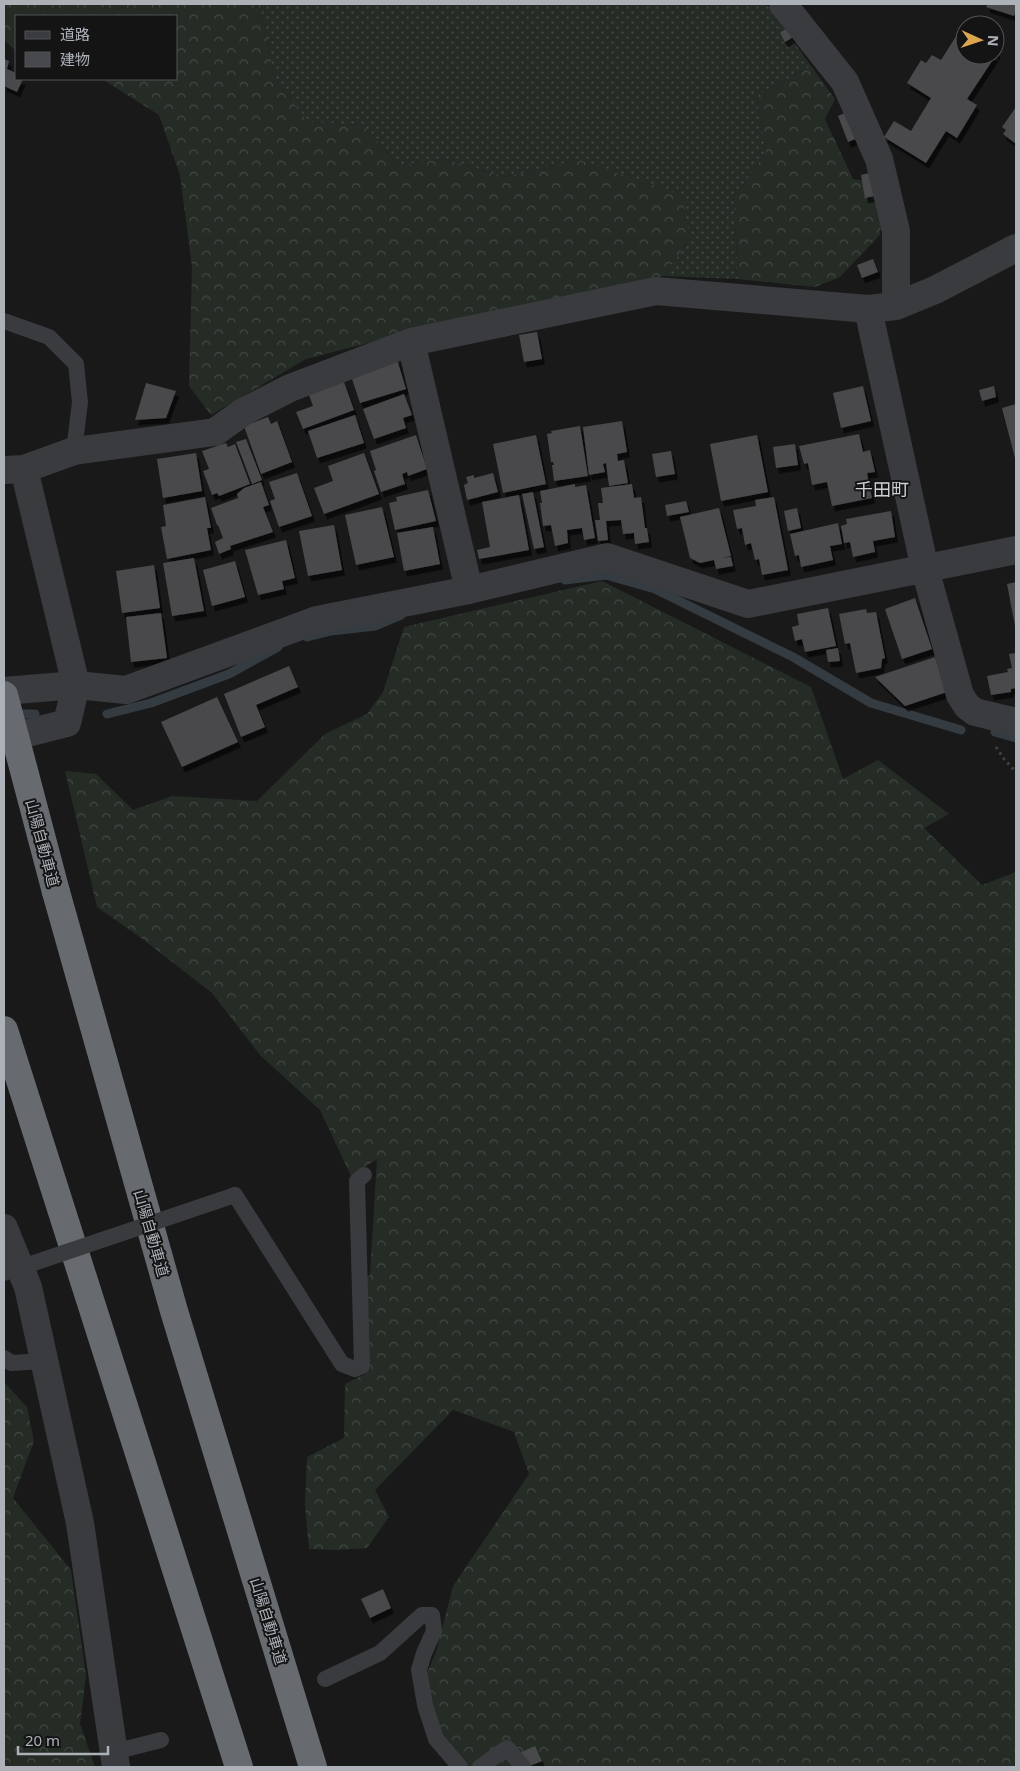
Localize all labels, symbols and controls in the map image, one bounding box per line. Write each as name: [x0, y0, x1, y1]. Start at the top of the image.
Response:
legend: [15, 15, 178, 80]
north arrow: [955, 15, 1005, 65]
text: 道路: [60, 24, 90, 44]
text: N: [984, 35, 1003, 47]
text: 建物: [60, 49, 90, 69]
district label: 千田町: [855, 477, 909, 501]
street label: 山陽自動車道: [22, 797, 64, 889]
street label: 山陽自動車道: [130, 1187, 174, 1279]
street label: 山陽自動車道: [246, 1575, 292, 1667]
scale bar: [18, 1724, 108, 1756]
text: 20 m: [25, 1730, 60, 1750]

